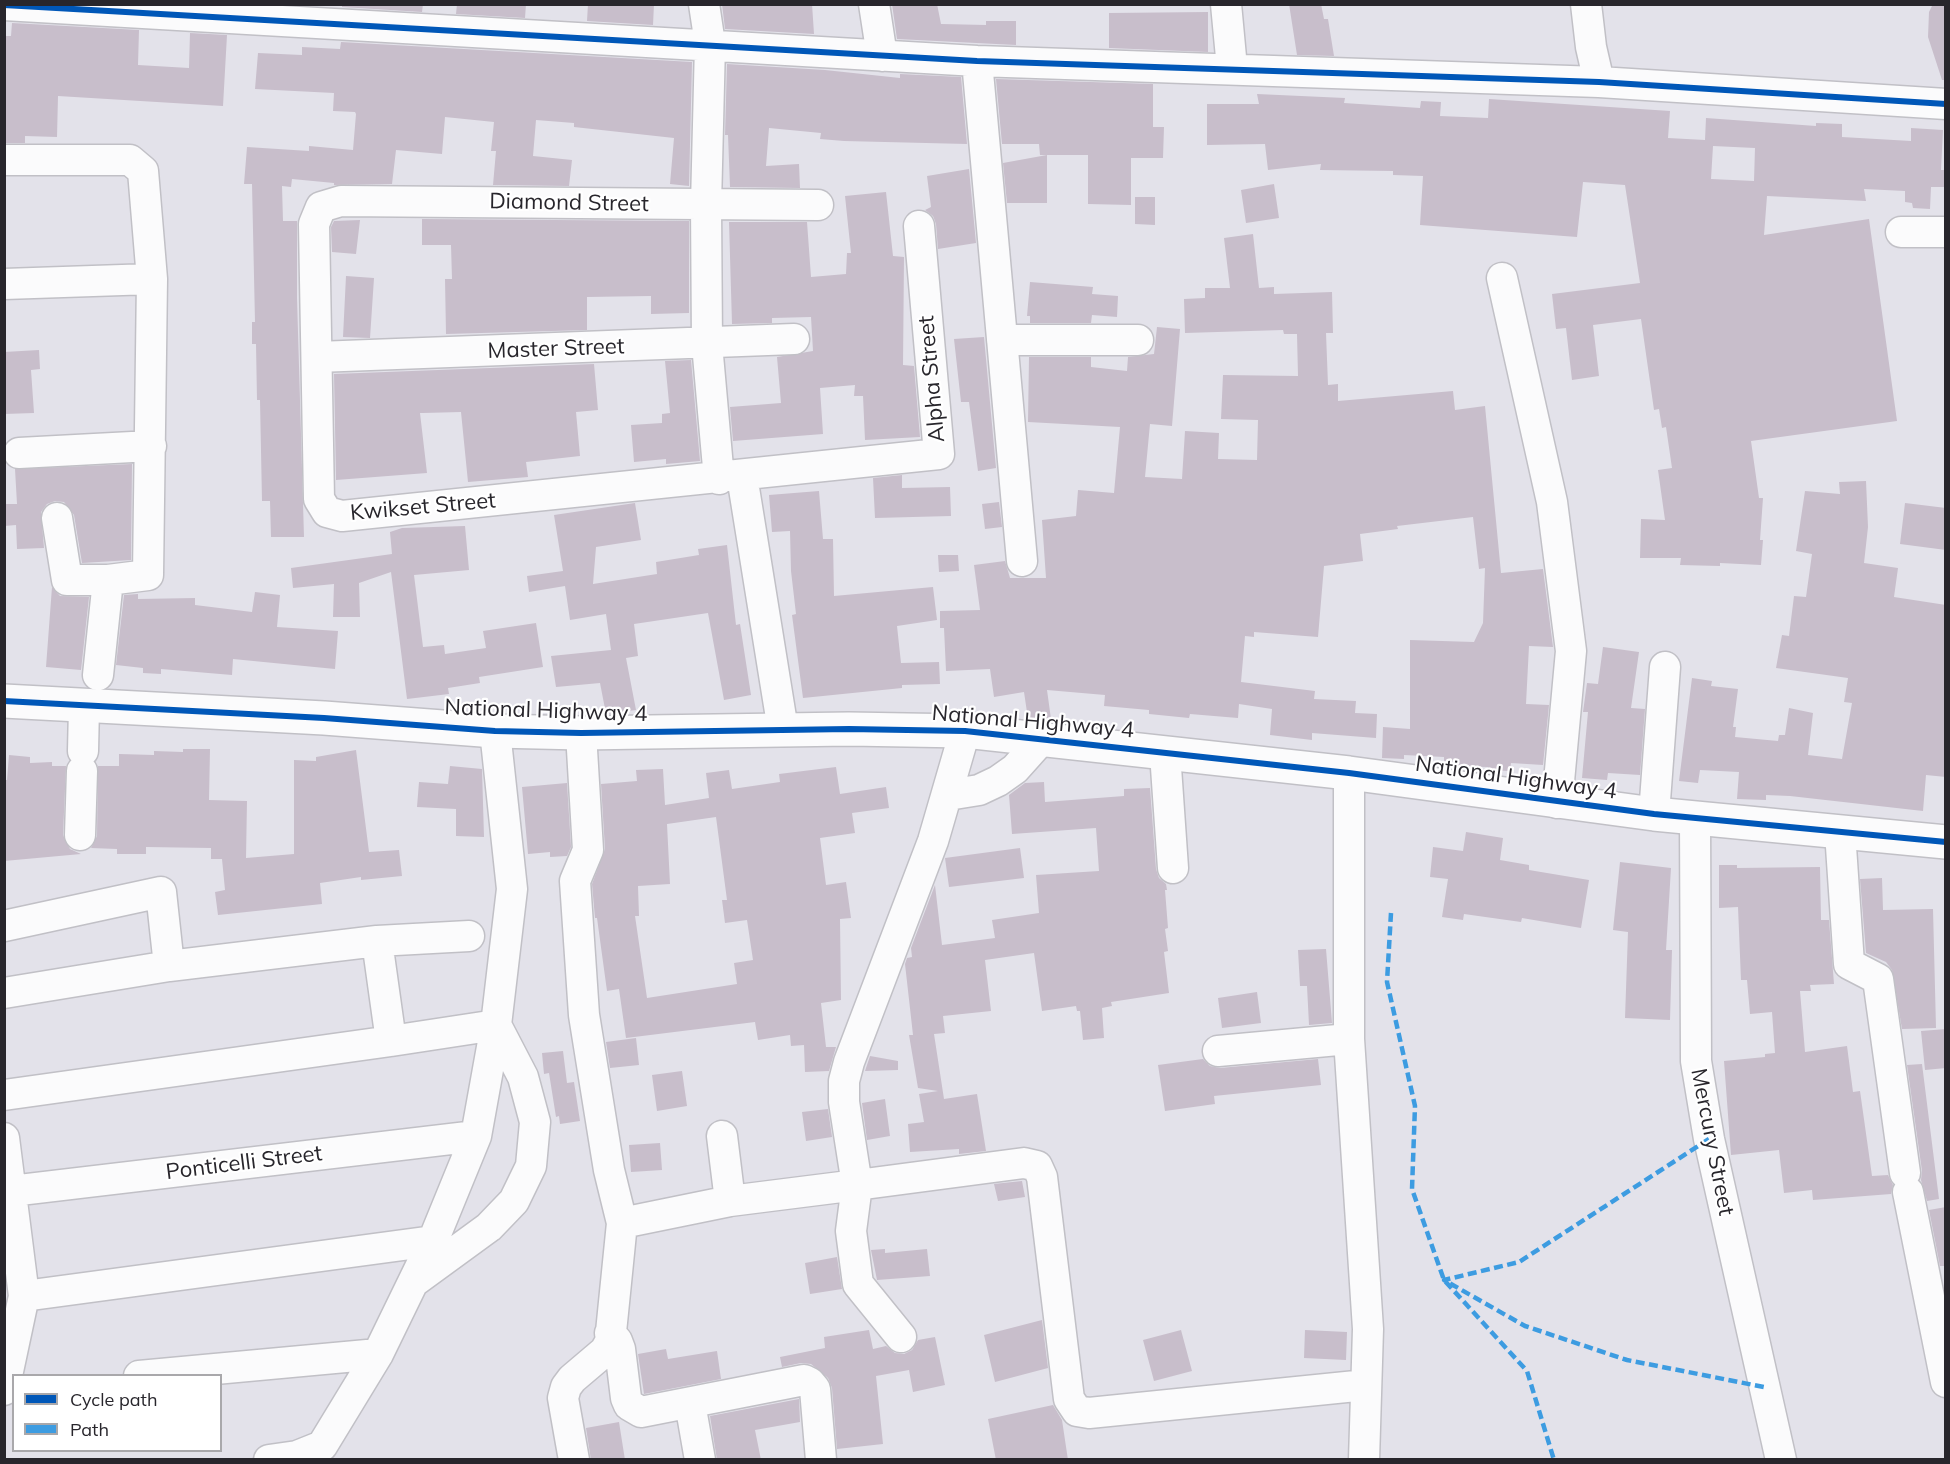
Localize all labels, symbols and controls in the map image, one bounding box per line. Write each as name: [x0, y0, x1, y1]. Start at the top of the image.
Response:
street label: Diamond Street: [489, 188, 649, 218]
street label: Alpha Street: [913, 314, 951, 444]
street label: Master Street: [487, 333, 625, 365]
street label: Kwikset Street: [349, 487, 497, 527]
street label: National Highway 4: [444, 694, 648, 728]
street label: National Highway 4: [931, 700, 1135, 744]
street label: National Highway 4: [1414, 751, 1618, 805]
street label: Mercury Street: [1685, 1066, 1739, 1218]
street label: Ponticelli Street: [164, 1140, 324, 1186]
legend: [12, 1374, 222, 1452]
text: Cycle path: [70, 1388, 157, 1411]
text: Path: [70, 1418, 109, 1441]

